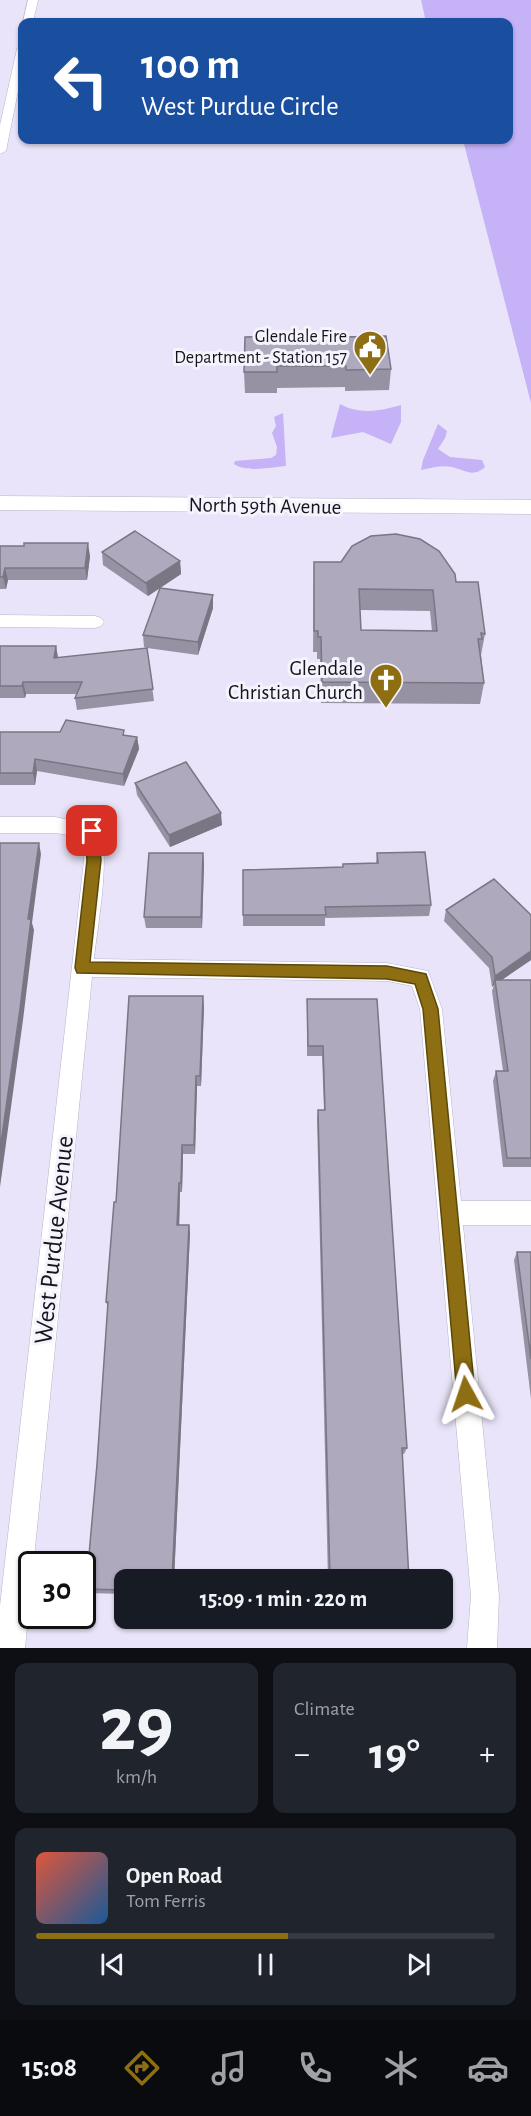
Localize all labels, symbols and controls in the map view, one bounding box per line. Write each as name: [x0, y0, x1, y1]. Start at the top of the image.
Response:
icon: left: [42, 42, 120, 120]
text: 100 m: [141, 44, 240, 86]
text: West Purdue Circle: [141, 93, 339, 120]
place label: Glendale Fire Department - Station 157: [174, 328, 347, 367]
public building icon: Glendale Fire Department - Station 157: [352, 329, 388, 376]
street label: North 59th Avenue: [188, 494, 342, 518]
place label: Glendale Christian Church: [228, 658, 363, 703]
church icon: Glendale Christian Church: [368, 662, 404, 709]
pin: [66, 805, 117, 856]
icon: arrive: [75, 814, 108, 847]
street label: West Purdue Avenue: [30, 1134, 78, 1346]
position arrow: [434, 1362, 498, 1426]
speed limit sign: 30: [18, 1551, 96, 1629]
text: 15:09 · 1 min · 220 m: [200, 1588, 367, 1610]
text: 29: [99, 1687, 174, 1765]
text: Climate: [294, 1699, 355, 1719]
text: 19°: [369, 1732, 420, 1777]
text: −: [294, 1738, 310, 1771]
text: +: [479, 1738, 495, 1771]
text: km/h: [116, 1767, 157, 1787]
text: Open Road: [126, 1865, 222, 1887]
text: Tom Ferris: [126, 1891, 206, 1911]
icon: previous: [96, 1948, 129, 1981]
icon: pause: [249, 1948, 282, 1981]
icon: next: [402, 1948, 435, 1981]
icon: directions: [121, 2047, 163, 2089]
icon: music: [208, 2047, 250, 2089]
icon: phone: [294, 2047, 336, 2089]
icon: climate: [380, 2047, 422, 2089]
icon: car: [467, 2047, 509, 2089]
text: 15:08: [22, 2054, 77, 2081]

